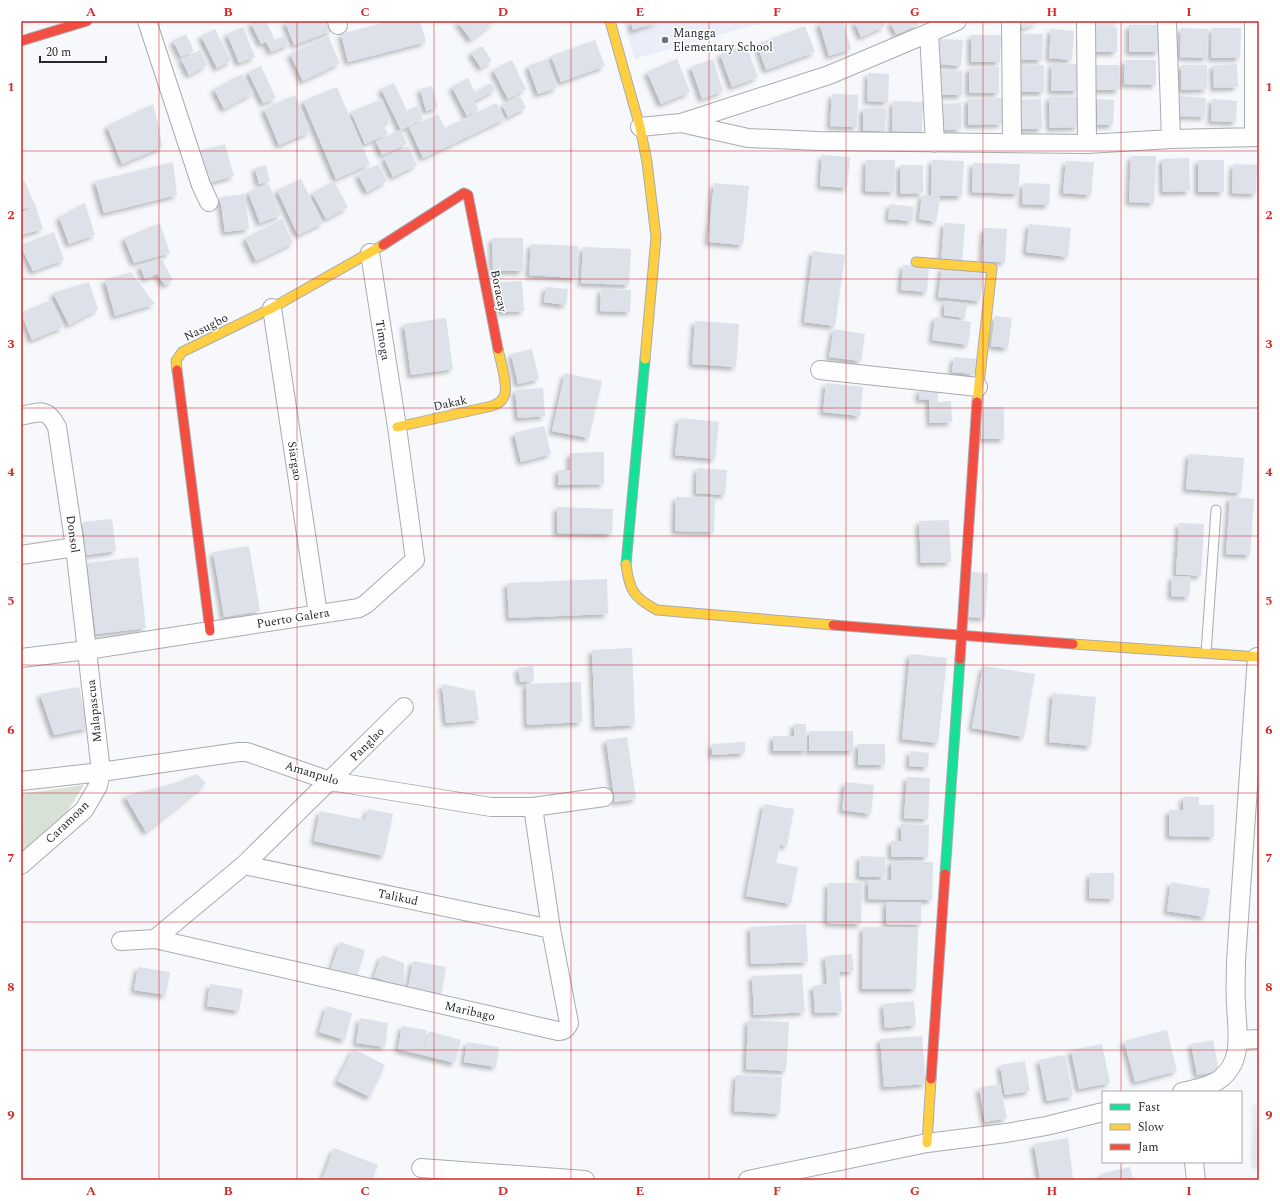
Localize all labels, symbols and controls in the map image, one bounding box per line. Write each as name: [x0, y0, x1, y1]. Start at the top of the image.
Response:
text: A: [86, 2, 96, 22]
text: B: [223, 2, 233, 22]
text: C: [360, 2, 370, 22]
text: D: [498, 2, 508, 22]
text: E: [636, 2, 645, 22]
text: F: [773, 2, 781, 22]
text: G: [910, 2, 920, 22]
text: H: [1047, 2, 1058, 22]
text: I: [1186, 2, 1192, 22]
place label: Mangga Elementary School: [673, 24, 773, 57]
marker: Mangga Elementary School: [660, 35, 670, 45]
scale bar: [40, 38, 106, 64]
text: 20 m: [46, 43, 71, 62]
text: 1: [7, 77, 15, 97]
text: 1: [1265, 77, 1273, 97]
text: 2: [7, 205, 15, 225]
text: 2: [1265, 205, 1273, 225]
street label: Boracay: [485, 268, 512, 315]
street label: Nasugbo: [181, 309, 232, 346]
street label: Timoga: [370, 318, 395, 362]
text: 3: [7, 334, 15, 354]
text: 3: [1265, 334, 1273, 354]
street label: Dakak: [431, 391, 469, 416]
street label: Siargao: [282, 440, 307, 482]
text: 4: [7, 462, 15, 482]
text: 4: [1265, 462, 1273, 482]
street label: Donsol: [60, 514, 85, 554]
text: 5: [7, 591, 15, 611]
text: 5: [1265, 591, 1273, 611]
street label: Puerto Galera: [255, 603, 331, 634]
street label: Malapascua: [82, 679, 107, 743]
text: 6: [7, 720, 15, 740]
text: 6: [1265, 720, 1273, 740]
street label: Panglao: [346, 723, 389, 766]
street label: Amanpulo: [282, 756, 341, 791]
street label: Caramoan: [41, 796, 94, 848]
text: 7: [7, 848, 15, 868]
text: 7: [1265, 848, 1273, 868]
street label: Talikud: [376, 884, 420, 911]
text: 8: [7, 977, 15, 997]
text: 8: [1265, 977, 1273, 997]
street label: Maribago: [443, 996, 497, 1027]
legend: [1102, 1091, 1242, 1163]
text: Fast: [1138, 1098, 1160, 1117]
text: 9: [7, 1105, 15, 1125]
text: 9: [1265, 1105, 1273, 1125]
text: Slow: [1138, 1118, 1164, 1137]
text: Jam: [1138, 1138, 1159, 1157]
text: A: [86, 1181, 96, 1201]
text: B: [223, 1181, 233, 1201]
text: C: [360, 1181, 370, 1201]
text: D: [498, 1181, 508, 1201]
text: E: [636, 1181, 645, 1201]
text: F: [773, 1181, 781, 1201]
text: G: [910, 1181, 920, 1201]
text: H: [1047, 1181, 1058, 1201]
text: I: [1186, 1181, 1192, 1201]

